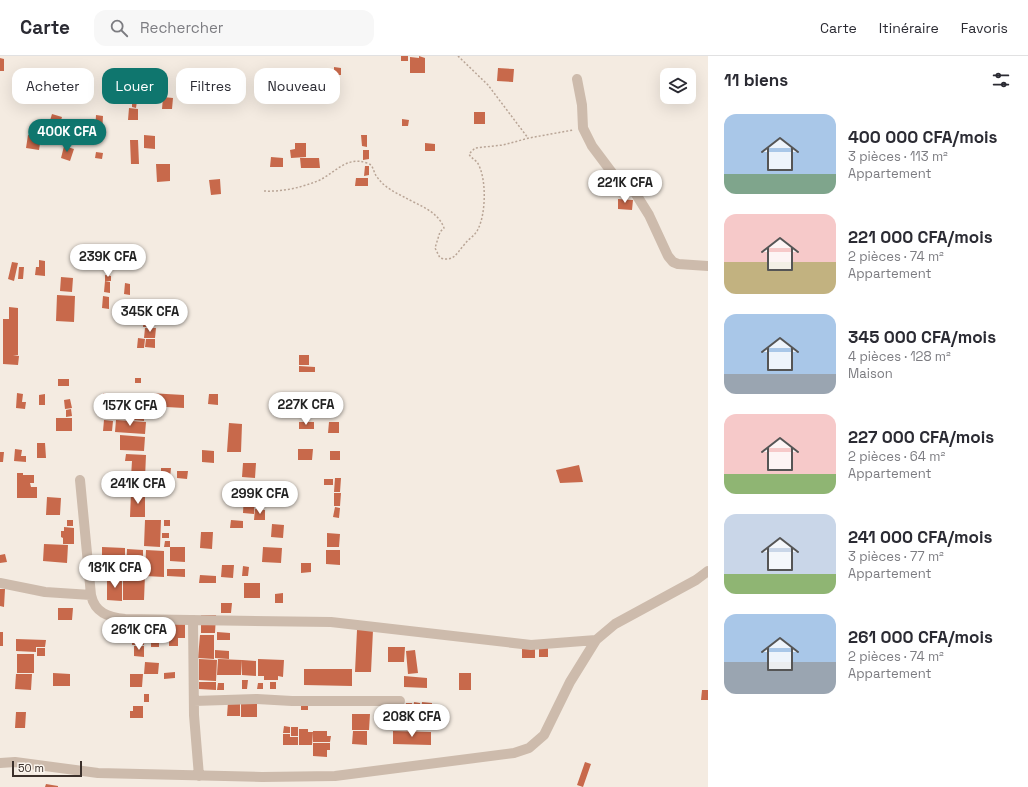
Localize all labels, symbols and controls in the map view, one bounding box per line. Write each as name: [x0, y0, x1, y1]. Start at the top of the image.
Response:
search box: [94, 10, 374, 46]
text: Carte: [20, 15, 70, 40]
icon: search: [108, 17, 130, 39]
text: Rechercher: [140, 18, 224, 37]
text: Carte: [820, 19, 857, 37]
text: Itinéraire: [879, 19, 939, 37]
text: Favoris: [961, 19, 1008, 37]
chip: Acheter: [12, 68, 94, 104]
chip: Louer: [102, 68, 168, 104]
chip: Filtres: [176, 68, 246, 104]
chip: Nouveau: [254, 68, 340, 104]
map controls: [660, 68, 696, 104]
button: layers: [660, 68, 696, 104]
text: 11 biens: [724, 69, 788, 91]
icon: filters: [990, 69, 1012, 91]
pin: 400K CFA: [26, 119, 108, 153]
text: 400K CFA: [37, 123, 97, 140]
text: 400 000 CFA/mois: [848, 126, 998, 148]
icon: home: [756, 130, 804, 178]
text: 3 pièces · 113 m²: [848, 148, 948, 165]
text: Appartement: [848, 165, 931, 182]
pin: 221K CFA: [584, 170, 666, 204]
text: 221K CFA: [597, 174, 653, 191]
text: 221 000 CFA/mois: [848, 226, 993, 248]
icon: home: [756, 230, 804, 278]
pin: 239K CFA: [67, 244, 149, 278]
text: 239K CFA: [79, 248, 137, 265]
text: 2 pièces · 74 m²: [848, 248, 944, 265]
text: Appartement: [848, 265, 931, 282]
pin: 345K CFA: [109, 299, 191, 333]
text: 345K CFA: [121, 303, 179, 320]
text: 345 000 CFA/mois: [848, 326, 996, 348]
icon: home: [756, 330, 804, 378]
text: 4 pièces · 128 m²: [848, 348, 951, 365]
text: Maison: [848, 365, 893, 382]
pin: 227K CFA: [265, 392, 347, 426]
pin: 157K CFA: [89, 393, 171, 427]
text: 227K CFA: [278, 396, 334, 413]
text: 157K CFA: [102, 397, 158, 414]
text: 227 000 CFA/mois: [848, 426, 994, 448]
icon: home: [756, 430, 804, 478]
text: 2 pièces · 64 m²: [848, 448, 945, 465]
text: Appartement: [848, 465, 931, 482]
pin: 241K CFA: [97, 471, 179, 505]
text: 241K CFA: [110, 475, 166, 492]
pin: 299K CFA: [219, 481, 301, 515]
text: 299K CFA: [231, 485, 289, 502]
text: 241 000 CFA/mois: [848, 526, 992, 548]
icon: home: [756, 530, 804, 578]
text: 3 pièces · 77 m²: [848, 548, 944, 565]
pin: 181K CFA: [74, 555, 156, 589]
text: 181K CFA: [88, 559, 142, 576]
text: Appartement: [848, 565, 931, 582]
pin: 261K CFA: [98, 617, 180, 651]
text: 261K CFA: [111, 621, 167, 638]
text: 261 000 CFA/mois: [848, 626, 993, 648]
icon: home: [756, 630, 804, 678]
text: 2 pièces · 74 m²: [848, 648, 944, 665]
text: Appartement: [848, 665, 931, 682]
pin: 208K CFA: [371, 704, 453, 738]
text: 208K CFA: [383, 708, 441, 725]
scale bar: [12, 759, 82, 778]
text: 50 m: [18, 761, 44, 775]

